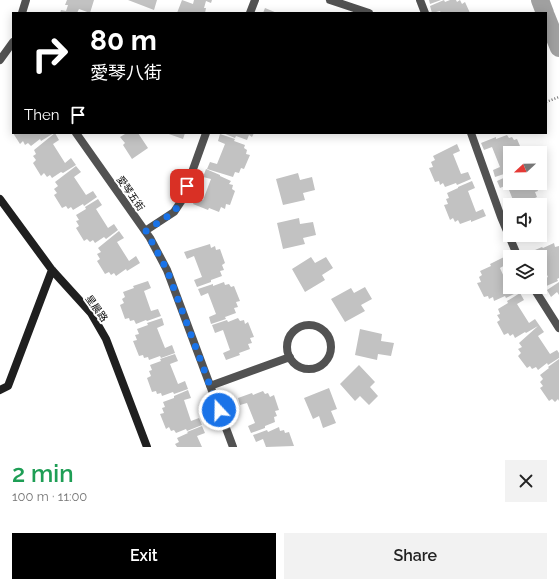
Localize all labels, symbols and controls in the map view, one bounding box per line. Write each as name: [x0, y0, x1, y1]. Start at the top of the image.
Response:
text: 80 m: [90, 24, 157, 57]
icon: right: [24, 28, 76, 80]
text: 愛琴八街: [90, 62, 162, 83]
icon: arrive: [67, 104, 89, 126]
text: Then: [24, 106, 59, 124]
north arrow: [503, 146, 547, 190]
map controls: [503, 146, 547, 294]
pin: [170, 169, 204, 203]
street label: 愛琴五街: [115, 174, 147, 213]
icon: arrive: [176, 175, 198, 197]
button: sound: [503, 198, 547, 242]
button: layers: [503, 250, 547, 294]
street label: 星晨路: [83, 293, 110, 324]
position arrow: [198, 389, 240, 431]
text: 2 min: [12, 459, 74, 488]
button: close: [505, 460, 547, 502]
text: 100 m · 11:00: [12, 489, 87, 504]
button: Exit: [12, 533, 276, 579]
button: Share: [284, 533, 547, 579]

